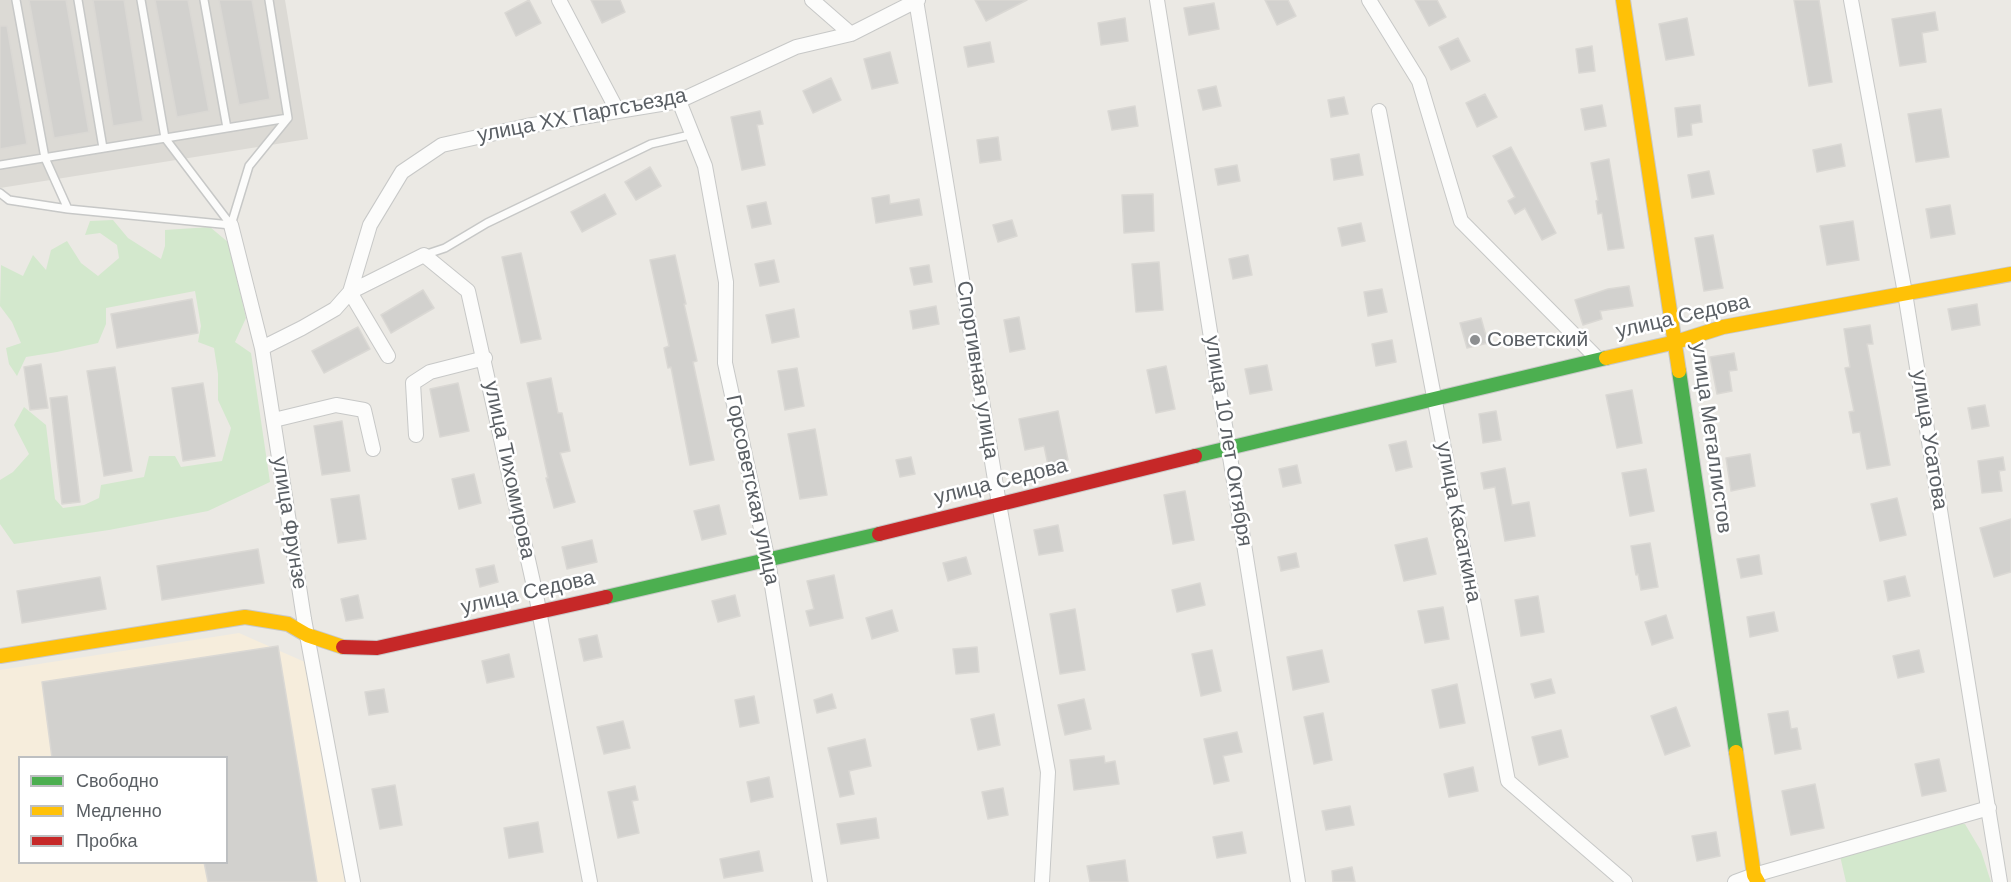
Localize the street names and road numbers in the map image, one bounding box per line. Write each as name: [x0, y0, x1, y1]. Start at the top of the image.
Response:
street label: улица XX Партсъезда: [475, 83, 689, 149]
street label: Спортивная улица: [950, 279, 1004, 461]
street label: улица Седова: [1614, 289, 1752, 345]
street label: улица 10 лет Октября: [1199, 334, 1257, 548]
street label: улица Металлистов: [1685, 341, 1737, 535]
street label: улица Усатова: [1906, 368, 1952, 512]
street label: улица Тихомирова: [478, 379, 540, 561]
street label: Горсоветская улица: [720, 393, 784, 587]
street label: улица Касаткина: [1430, 440, 1486, 604]
street label: улица Седова: [932, 453, 1070, 511]
street label: улица Фрунзе: [266, 455, 312, 591]
street label: улица Седова: [459, 565, 597, 621]

